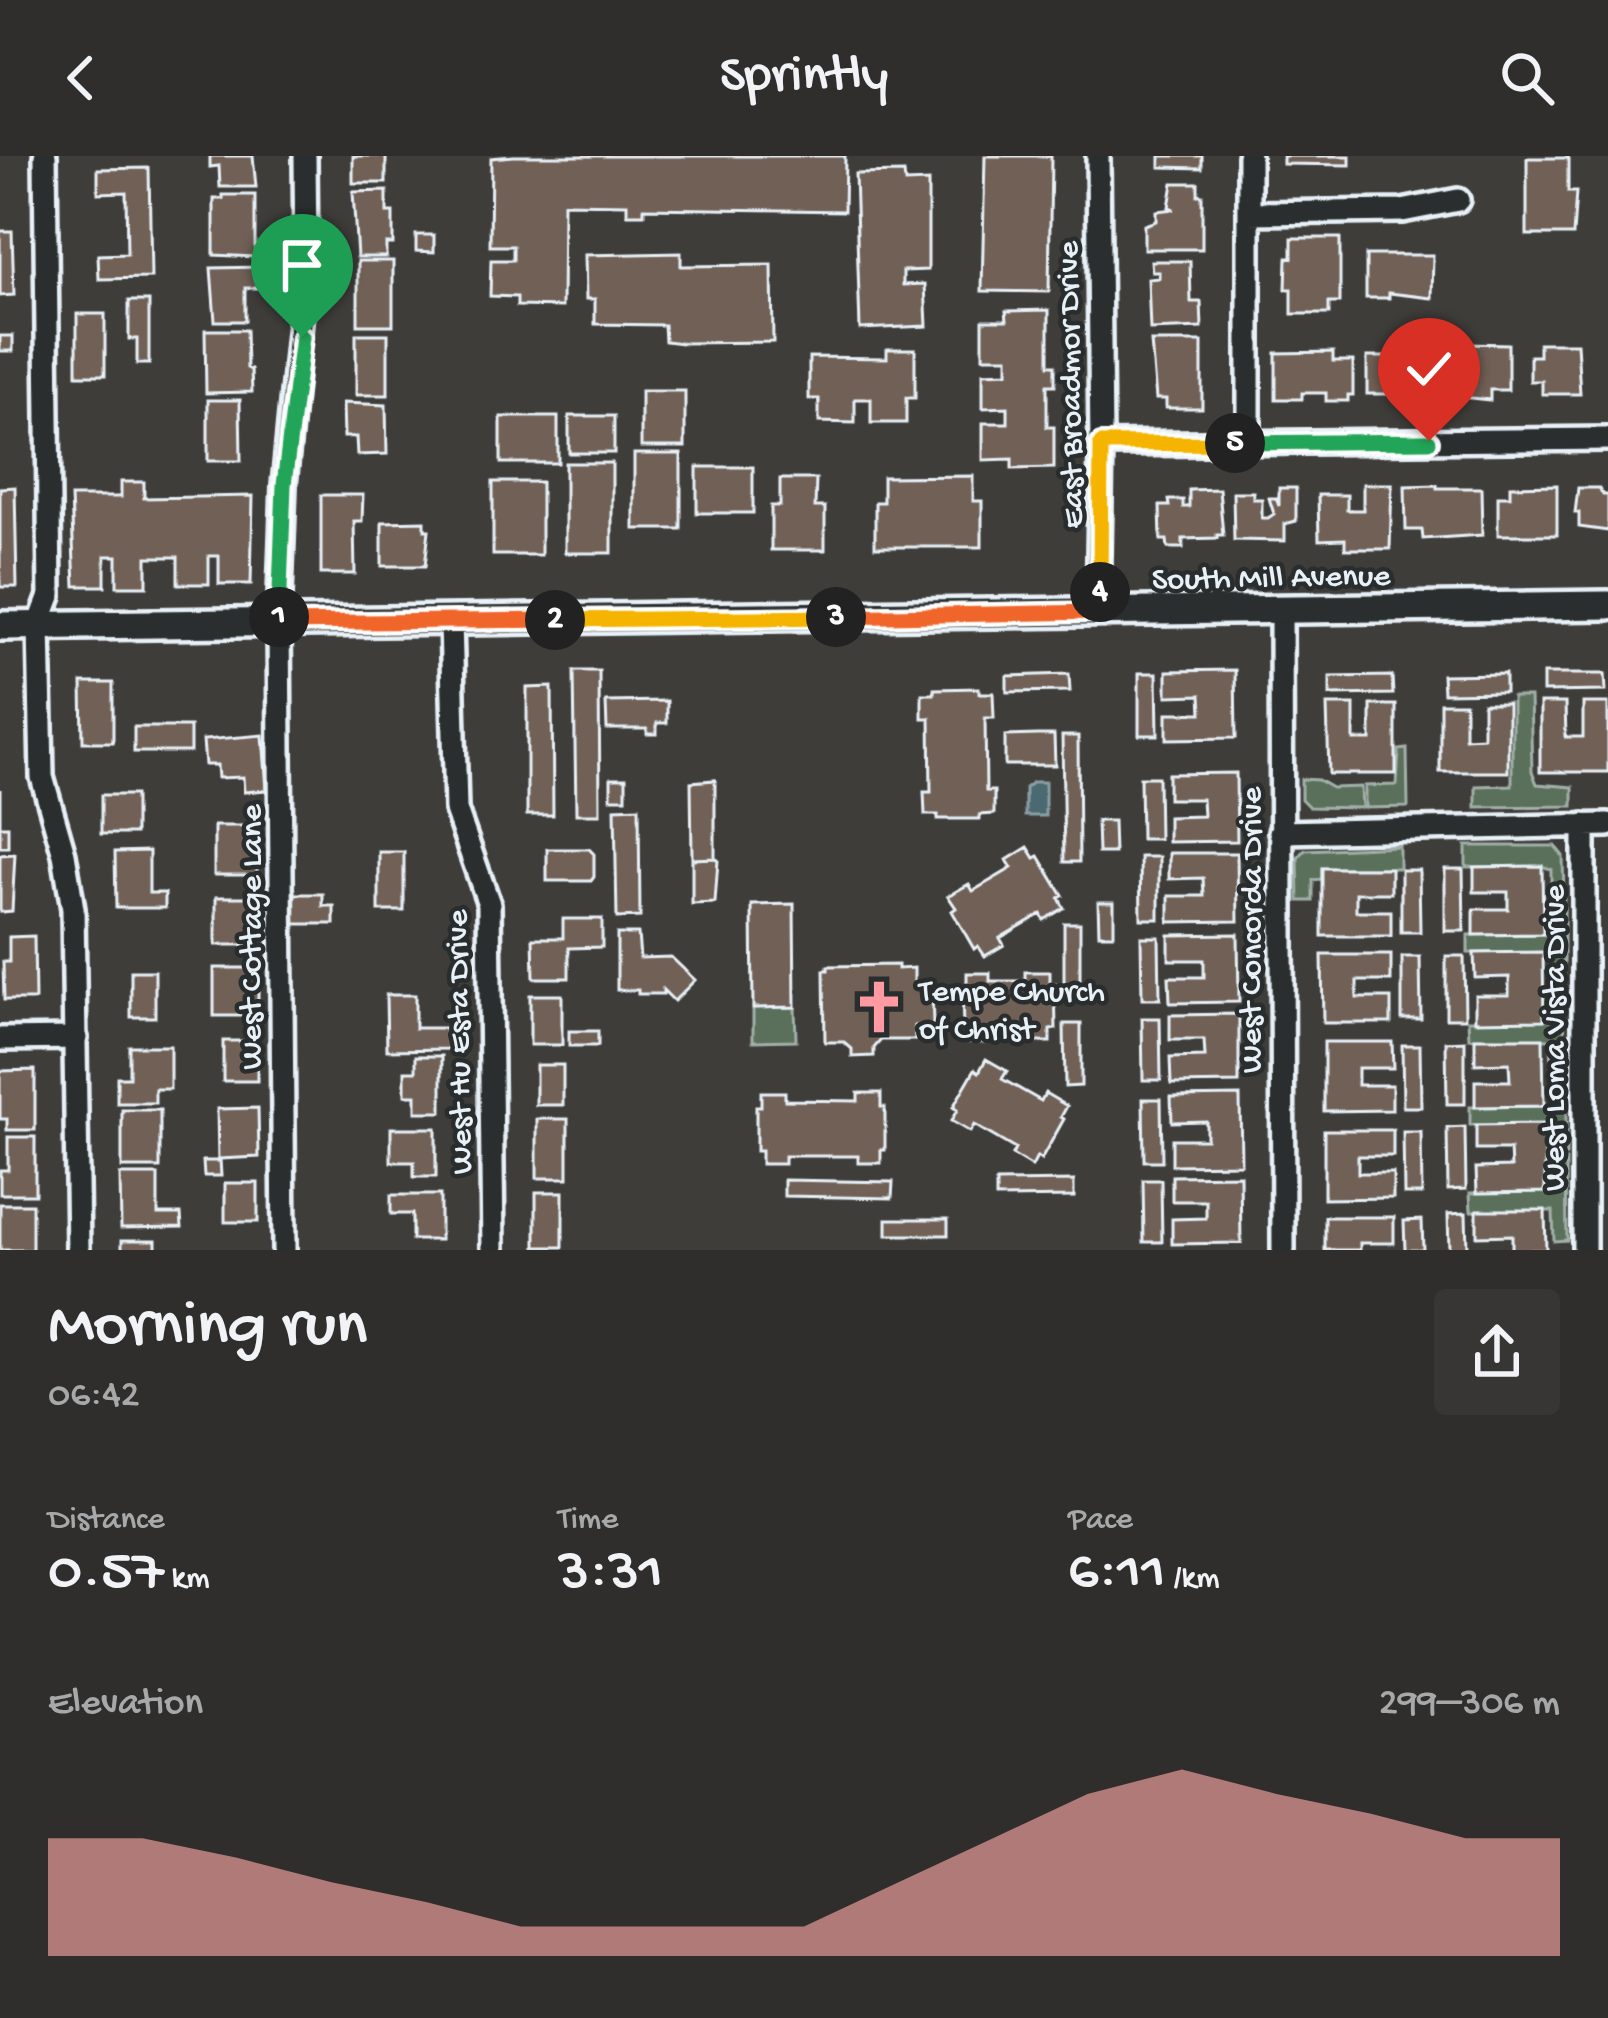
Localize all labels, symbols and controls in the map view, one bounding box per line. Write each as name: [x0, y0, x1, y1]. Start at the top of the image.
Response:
icon: back: [48, 45, 114, 111]
icon: search: [1494, 45, 1560, 111]
text: Sprintly: [720, 46, 888, 110]
pin: [251, 214, 353, 337]
icon: arrive: [269, 232, 335, 298]
street label: East Broadmor Drive: [1051, 240, 1095, 529]
pin: [1378, 318, 1480, 441]
icon: check: [1396, 336, 1462, 402]
pin: 5: [1205, 413, 1265, 473]
text: 5: [1226, 424, 1244, 462]
street label: South Mill Avenue: [1152, 559, 1392, 601]
pin: 4: [1070, 562, 1130, 622]
text: 4: [1092, 573, 1108, 611]
pin: 1: [249, 587, 309, 647]
pin: 3: [806, 587, 866, 647]
pin: 2: [525, 590, 585, 650]
text: 1: [272, 598, 286, 636]
text: 3: [827, 598, 845, 636]
text: 2: [547, 601, 563, 639]
street label: West Concorda Drive: [1235, 786, 1273, 1073]
street label: West Cottage Lane: [235, 803, 273, 1070]
street label: West Loma Vista Drive: [1538, 884, 1576, 1191]
street label: West Hu Esta Drive: [441, 908, 483, 1175]
place label: Tempe Church of Christ: [917, 975, 1105, 1051]
church icon: Tempe Church of Christ: [850, 978, 908, 1036]
button: share: [1434, 1289, 1560, 1415]
text: Morning run: [48, 1290, 367, 1368]
text: 06:42: [48, 1374, 140, 1420]
text: Distance: [48, 1502, 165, 1540]
text: Time: [558, 1502, 618, 1540]
text: Pace: [1068, 1502, 1133, 1540]
text: 0.57: [48, 1540, 164, 1610]
text: 3:31: [558, 1540, 663, 1610]
text: 6:11: [1068, 1540, 1166, 1610]
text: km: [164, 1561, 210, 1599]
text: /km: [1166, 1561, 1220, 1599]
text: Elevation: [48, 1682, 203, 1728]
text: 299–306 m: [1379, 1682, 1560, 1728]

